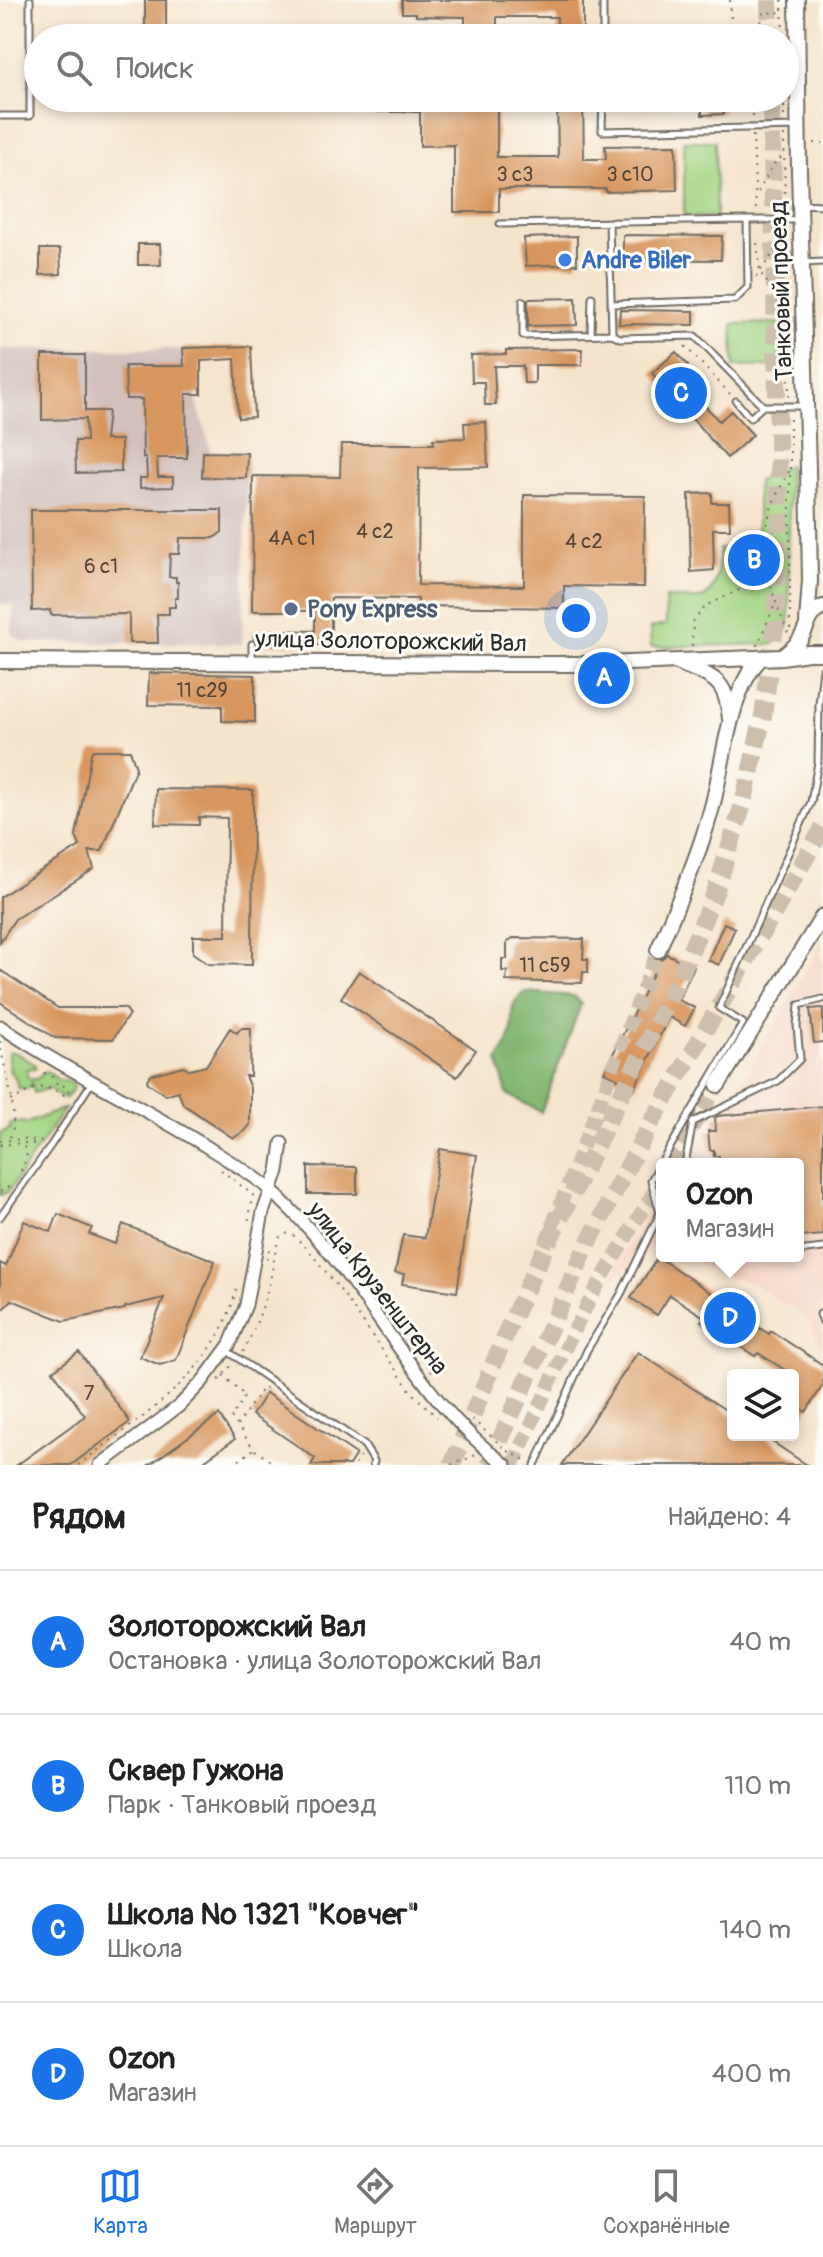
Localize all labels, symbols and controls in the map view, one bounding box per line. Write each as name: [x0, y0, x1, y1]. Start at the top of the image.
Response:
search box: [24, 24, 799, 112]
icon: search: [52, 46, 96, 90]
text: Поиск: [116, 50, 194, 87]
house number: 3 с3: [497, 162, 533, 187]
house number: 3 с10: [606, 162, 654, 187]
street label: Танковый проезд: [764, 200, 799, 381]
place label: Andre Biler: [581, 246, 691, 275]
marker: Andre Biler: [556, 251, 574, 269]
pin: C: [655, 363, 707, 423]
house number: 4 с2: [356, 519, 394, 544]
house number: 4А с1: [269, 526, 315, 551]
house number: 4 с2: [565, 529, 603, 554]
pin: B: [728, 530, 780, 590]
house number: 6 с1: [84, 554, 118, 579]
place label: Pony Express: [307, 595, 438, 624]
your location: [556, 598, 596, 638]
marker: Pony Express: [282, 600, 300, 618]
street label: улица Золоторожский Вал: [254, 625, 527, 658]
pin: A: [578, 648, 630, 708]
house number: 11 с29: [176, 678, 228, 703]
house number: 11 с59: [519, 953, 571, 978]
popup: [656, 1158, 804, 1262]
text: Ozon: [686, 1176, 753, 1213]
street label: улица Крузенштерна: [301, 1195, 454, 1380]
text: Магазин: [686, 1213, 774, 1245]
pin: D: [704, 1288, 756, 1348]
map controls: [727, 1369, 799, 1441]
button: layers: [727, 1369, 799, 1441]
house number: 7: [84, 1381, 95, 1406]
text: Рядом: [32, 1496, 126, 1539]
text: Найдено: 4: [667, 1501, 791, 1533]
text: Золоторожский Вал: [108, 1608, 366, 1645]
text: A: [50, 1626, 66, 1658]
text: 40 m: [729, 1626, 791, 1658]
text: Остановка · улица Золоторожский Вал: [108, 1645, 541, 1677]
text: Сквер Гужона: [108, 1752, 284, 1789]
text: B: [51, 1770, 65, 1802]
text: 110 m: [724, 1770, 791, 1802]
text: Парк · Танковый проезд: [108, 1789, 376, 1821]
text: Школа № 1321 "Ковчег": [108, 1896, 419, 1933]
text: C: [50, 1914, 66, 1946]
text: 140 m: [719, 1914, 791, 1946]
text: Школа: [108, 1933, 182, 1965]
text: Ozon: [108, 2040, 175, 2077]
text: D: [50, 2058, 66, 2090]
text: 400 m: [712, 2058, 791, 2090]
text: Магазин: [108, 2077, 197, 2109]
tab: Карта: [93, 2164, 148, 2240]
tab: Маршрут: [334, 2164, 417, 2240]
tab: Сохранённые: [603, 2164, 730, 2240]

